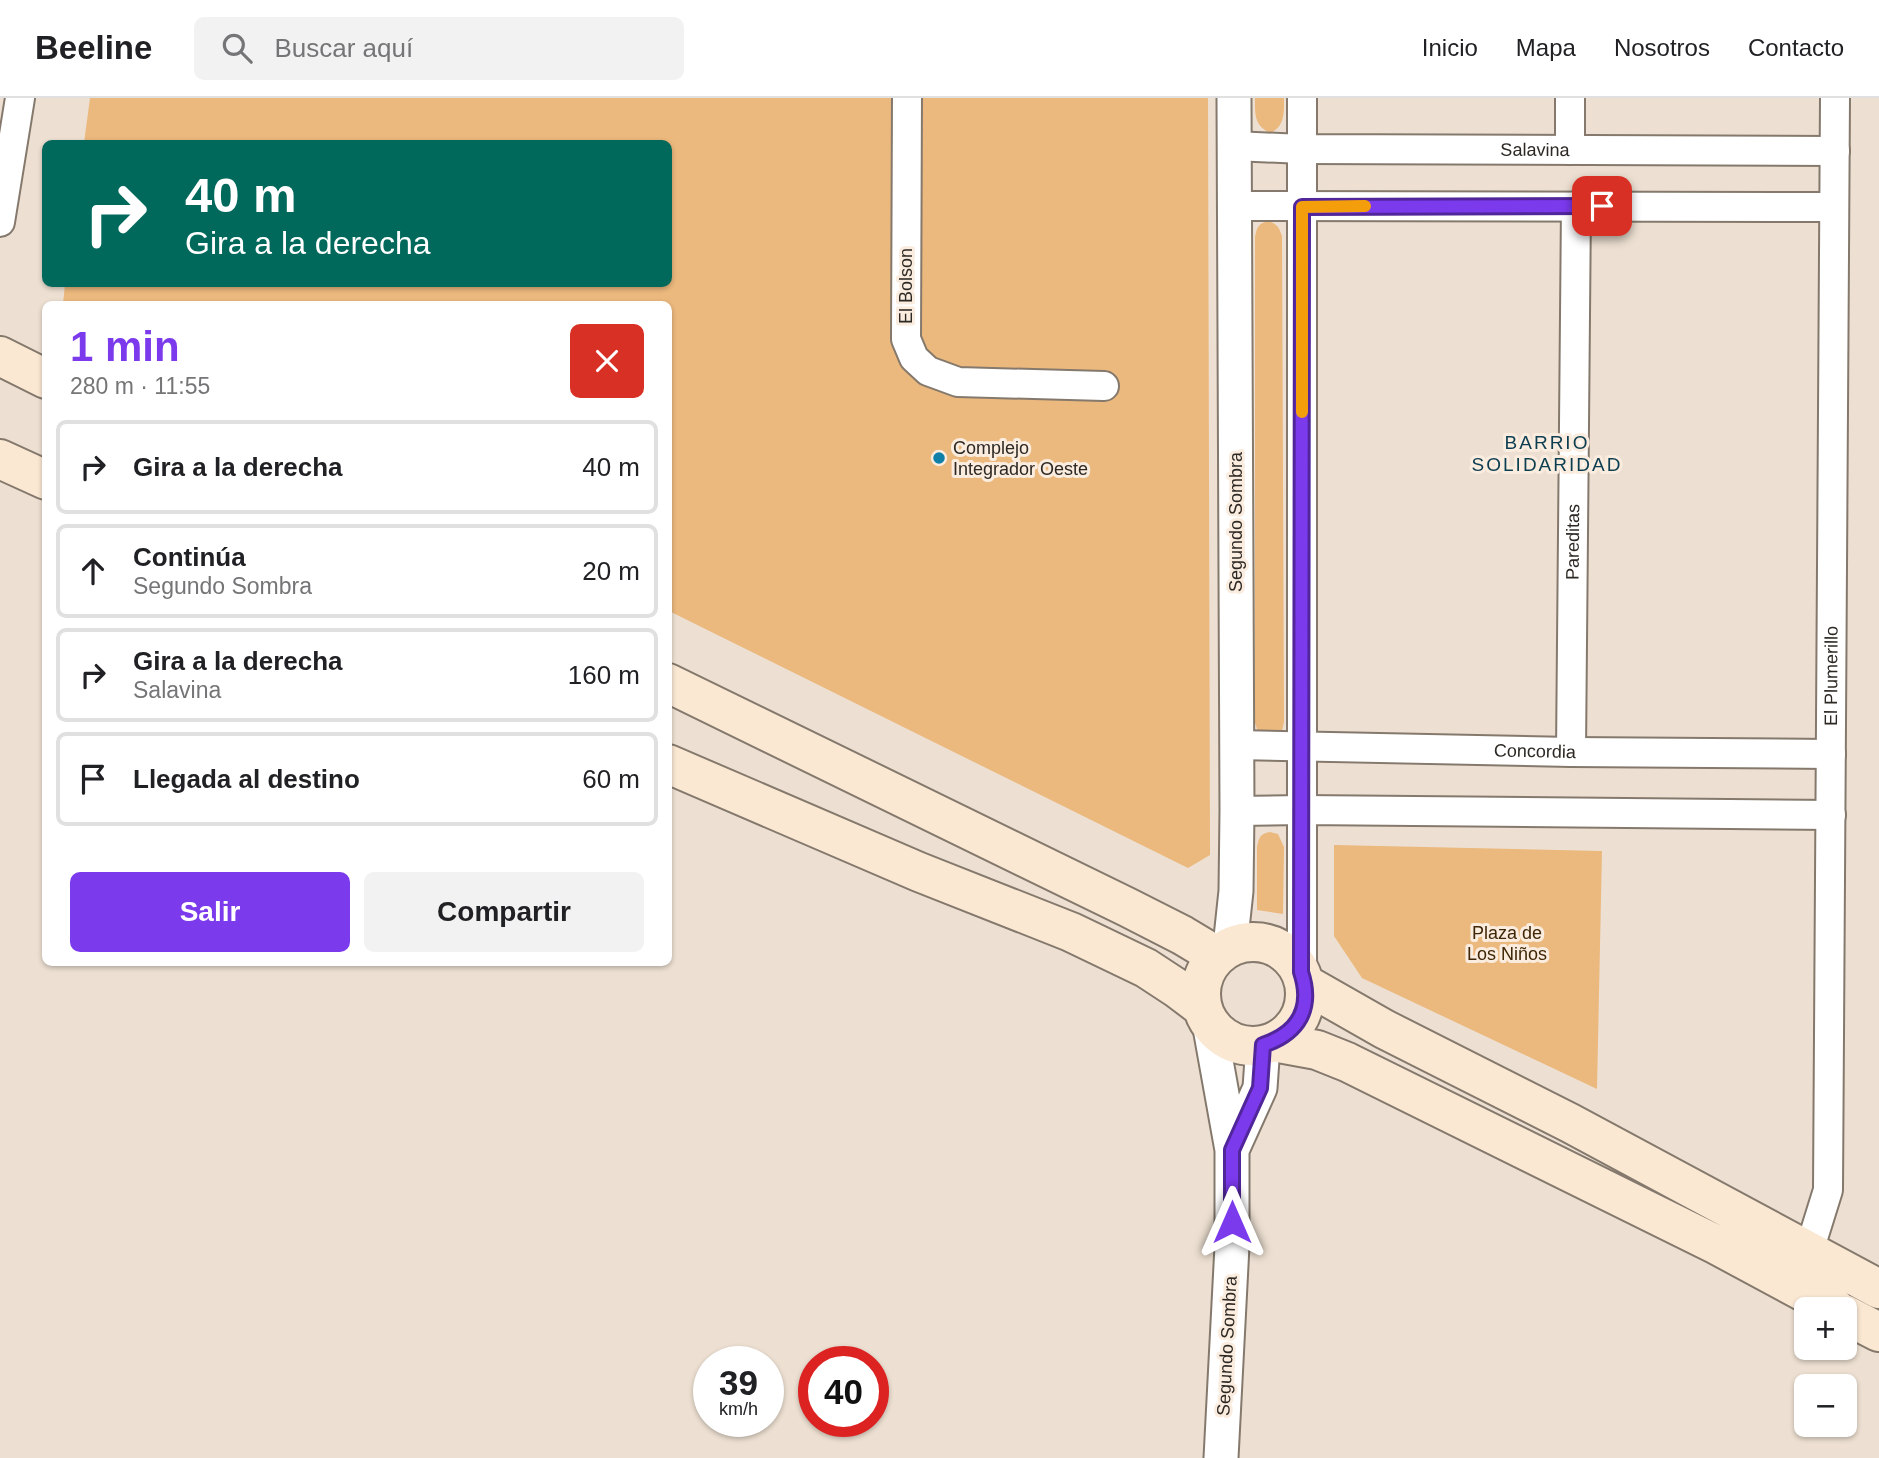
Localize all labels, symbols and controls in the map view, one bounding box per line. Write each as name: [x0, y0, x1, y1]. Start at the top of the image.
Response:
search box: [194, 17, 684, 80]
text: Beeline: [35, 29, 152, 66]
icon: search: [218, 29, 256, 67]
text: Buscar aquí: [274, 33, 413, 63]
text: Inicio: [1422, 34, 1478, 61]
text: Mapa: [1516, 34, 1576, 61]
text: Nosotros: [1614, 34, 1710, 61]
text: Contacto: [1748, 34, 1844, 61]
street label: Salavina: [1500, 140, 1570, 160]
icon: right: [70, 168, 161, 259]
text: 40 m: [185, 168, 297, 222]
pin: [1572, 176, 1632, 236]
icon: arrive: [1583, 187, 1621, 225]
text: Gira a la derecha: [185, 225, 430, 261]
street label: El Bolson: [896, 248, 916, 324]
text: 1 min: [70, 323, 180, 370]
button: close: [570, 324, 644, 398]
text: 280 m · 11:55: [70, 373, 210, 399]
district label: BARRIO SOLIDARIDAD: [1472, 432, 1622, 475]
place label: Complejo Integrador Oeste: [953, 438, 1088, 479]
icon: right: [74, 448, 112, 486]
marker: Complejo Integrador Oeste: [931, 450, 947, 466]
street label: Segundo Sombra: [1226, 451, 1246, 592]
text: Gira a la derecha: [133, 452, 343, 482]
text: 40 m: [582, 452, 640, 482]
street label: Pareditas: [1563, 504, 1583, 580]
text: Continúa: [133, 542, 246, 572]
icon: ahead: [74, 552, 112, 590]
text: 20 m: [582, 556, 640, 586]
text: Segundo Sombra: [133, 573, 312, 599]
street label: El Plumerillo: [1821, 626, 1842, 726]
text: Gira a la derecha: [133, 646, 343, 676]
icon: right: [74, 656, 112, 694]
text: 160 m: [568, 660, 640, 690]
text: Salavina: [133, 677, 221, 703]
street label: Concordia: [1494, 740, 1577, 762]
icon: arrive: [74, 760, 112, 798]
text: Llegada al destino: [133, 764, 360, 794]
text: 60 m: [582, 764, 640, 794]
button: Salir: [70, 872, 350, 952]
button: Compartir: [364, 872, 644, 952]
park label: Plaza de Los Niños: [1467, 923, 1547, 964]
position arrow: [1195, 1185, 1269, 1259]
street label: Segundo Sombra: [1213, 1275, 1241, 1416]
map controls: [1794, 1297, 1857, 1437]
button: +: [1794, 1297, 1857, 1360]
speed limit sign: 40: [798, 1346, 889, 1437]
text: 39: [719, 1363, 758, 1402]
button: −: [1794, 1374, 1857, 1437]
text: km/h: [719, 1399, 758, 1419]

